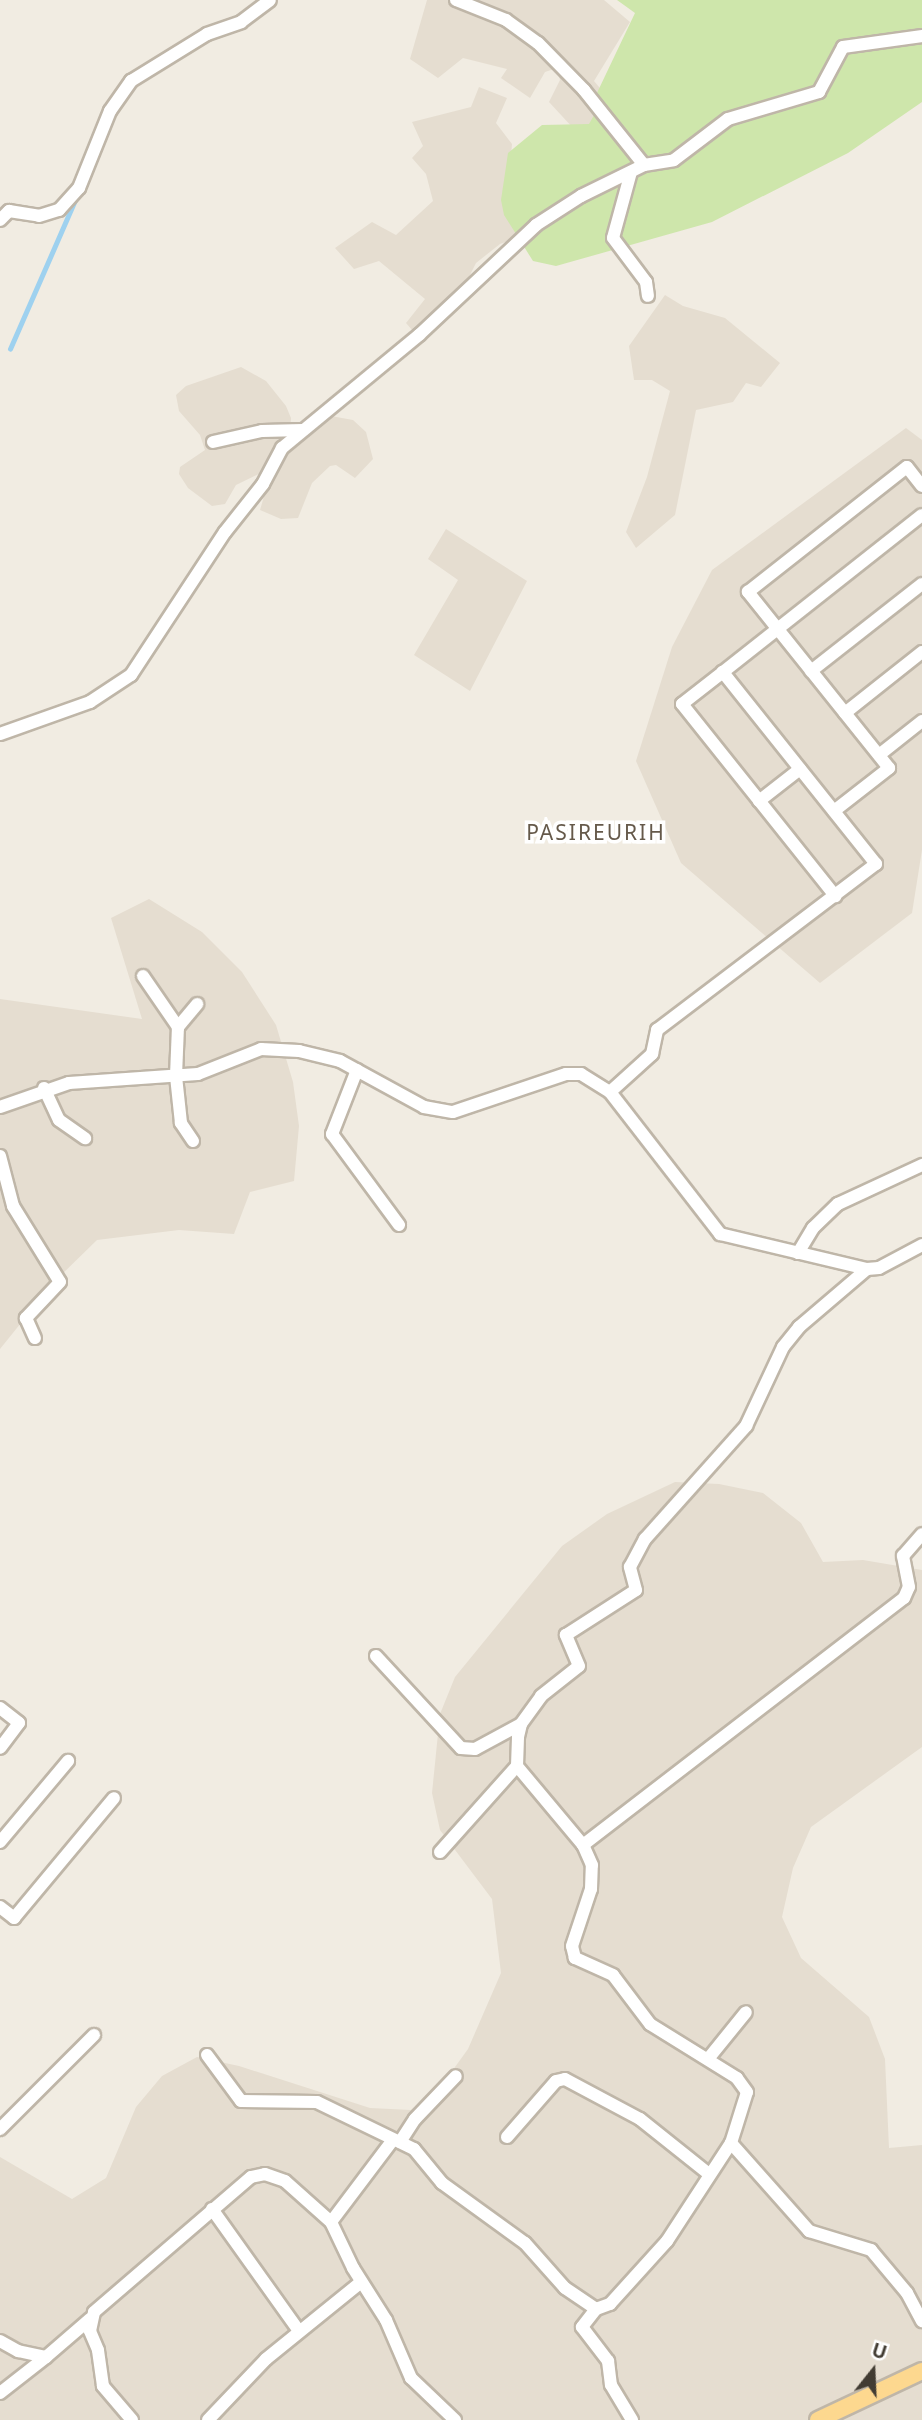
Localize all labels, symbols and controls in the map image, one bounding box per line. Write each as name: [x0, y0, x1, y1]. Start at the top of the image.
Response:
district label: PASIREURIH: [527, 819, 665, 845]
north arrow: [838, 2336, 908, 2406]
text: U: [869, 2336, 890, 2366]

